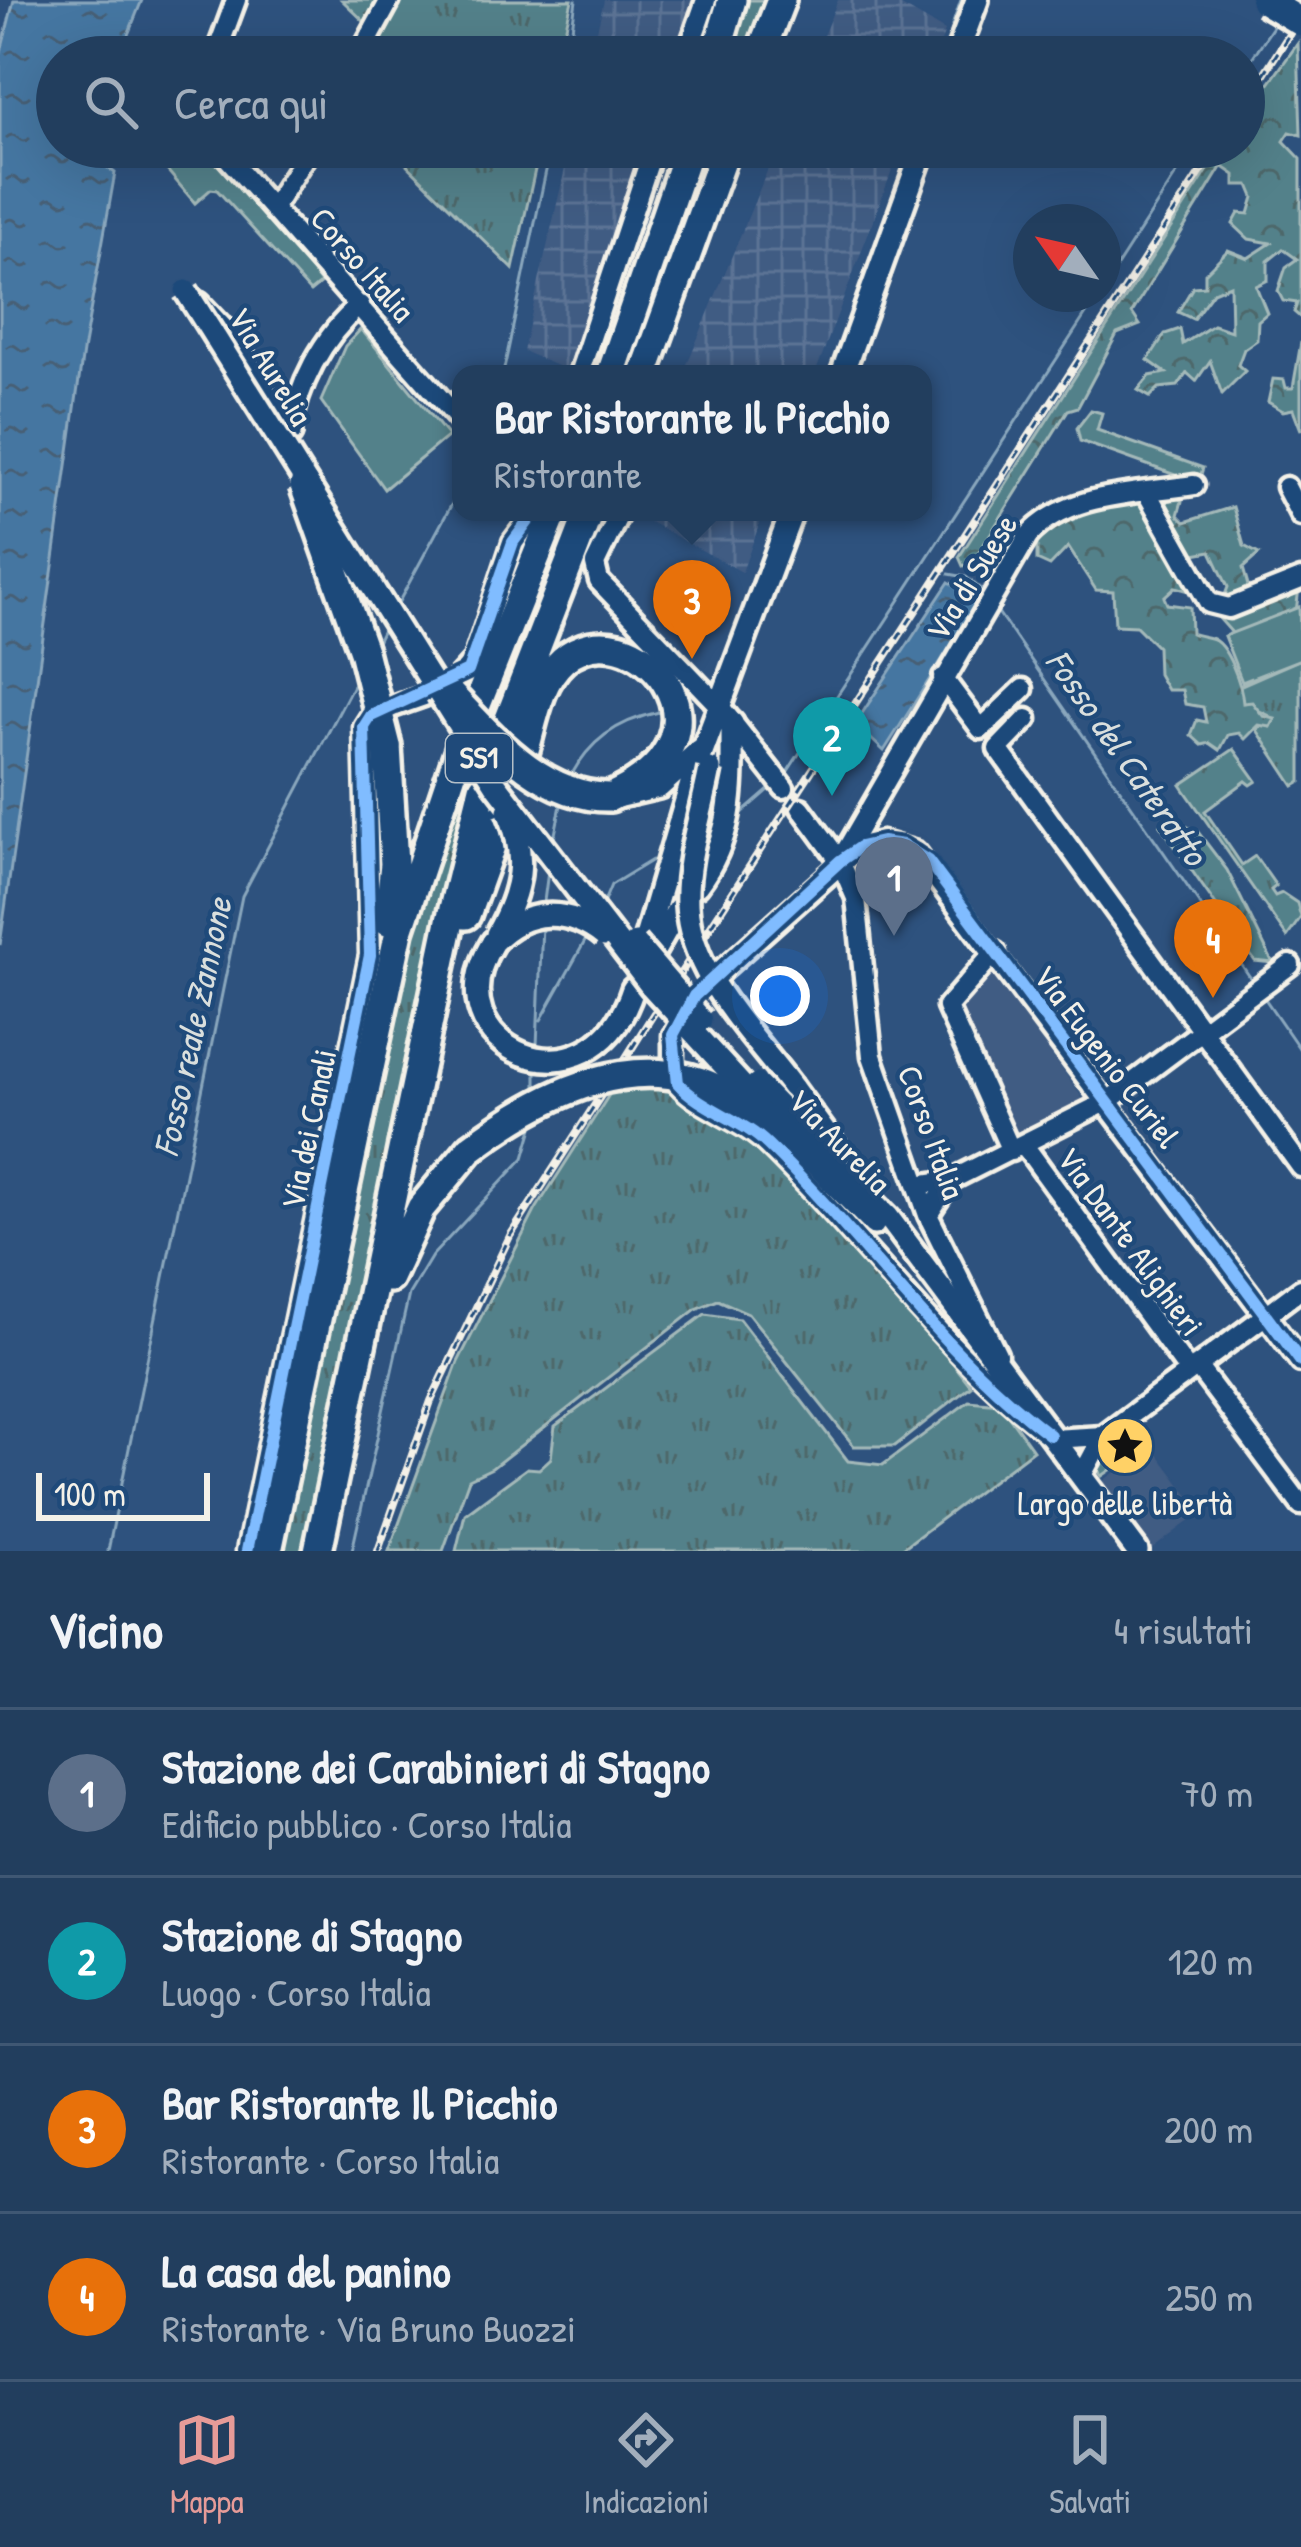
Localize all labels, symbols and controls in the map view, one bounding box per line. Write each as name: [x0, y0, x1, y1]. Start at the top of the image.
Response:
search box: [36, 36, 1265, 168]
icon: search: [78, 69, 144, 135]
text: Cerca qui: [174, 72, 328, 133]
street label: Corso Italia: [301, 197, 425, 331]
north arrow: [1013, 204, 1121, 312]
street label: Via Aurelia: [218, 299, 324, 433]
popup: [452, 365, 932, 521]
text: Bar Ristorante Il Picchio: [494, 386, 890, 447]
text: Ristorante: [494, 447, 642, 500]
street label: Via di Suese: [915, 505, 1027, 649]
pin: 3: [653, 560, 731, 659]
water label: Fosso del Cateratto: [1035, 639, 1221, 876]
pin: 2: [793, 697, 871, 796]
road number: SS1: [446, 734, 512, 782]
pin: 1: [855, 837, 933, 936]
water label: Fosso reale Zannone: [140, 892, 243, 1161]
pin: 4: [1174, 899, 1252, 998]
street label: Via Eugenio Curiel: [1023, 955, 1190, 1157]
your location: [750, 966, 810, 1026]
street label: Via dei Canali: [270, 1045, 346, 1213]
street label: Corso Italia: [888, 1059, 976, 1205]
street label: Via Aurelia: [779, 1079, 901, 1203]
street label: Via Dante Alighieri: [1047, 1138, 1214, 1345]
place icon: Largo delle libertà: [1094, 1415, 1156, 1477]
scale bar: [36, 1467, 210, 1520]
text: 100 m: [54, 1472, 126, 1516]
place label: Largo delle libertà: [1018, 1481, 1232, 1526]
text: Vicino: [48, 1595, 163, 1664]
text: 4 risultati: [1114, 1603, 1253, 1656]
text: Stazione dei Carabinieri di Stagno: [162, 1736, 710, 1797]
text: 1: [80, 1766, 94, 1819]
text: 70 m: [1181, 1766, 1253, 1819]
text: Edificio pubblico · Corso Italia: [162, 1797, 572, 1850]
text: Stazione di Stagno: [162, 1904, 462, 1965]
text: 2: [78, 1934, 96, 1987]
text: 120 m: [1168, 1934, 1253, 1987]
text: Luogo · Corso Italia: [162, 1965, 431, 2018]
text: Bar Ristorante Il Picchio: [162, 2072, 557, 2133]
text: 3: [78, 2102, 96, 2155]
text: 200 m: [1164, 2102, 1253, 2155]
text: Ristorante · Corso Italia: [162, 2133, 499, 2186]
text: La casa del panino: [162, 2240, 451, 2301]
text: 4: [80, 2270, 94, 2323]
text: 250 m: [1165, 2270, 1253, 2323]
text: Ristorante · Via Bruno Buozzi: [162, 2301, 576, 2354]
tab: Mappa: [170, 2407, 244, 2523]
tab: Indicazioni: [584, 2407, 709, 2523]
tab: Salvati: [1049, 2407, 1131, 2523]

